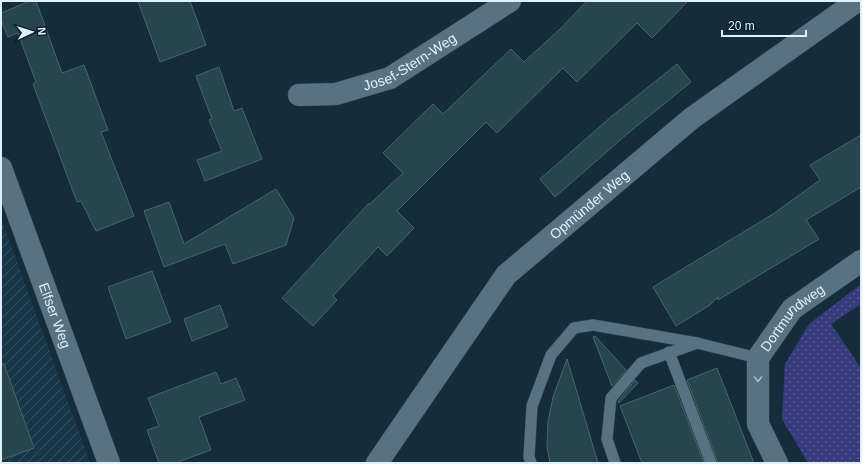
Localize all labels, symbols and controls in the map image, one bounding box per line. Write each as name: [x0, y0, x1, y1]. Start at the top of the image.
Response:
north arrow: [12, 12, 52, 52]
scale bar: [722, 12, 806, 38]
text: 20 m: [728, 19, 755, 33]
text: N: [36, 27, 48, 36]
street label: Josef-Stern-Weg: [361, 30, 459, 94]
street label: Opmünder Weg: [546, 167, 632, 243]
street label: Elfser Weg: [36, 281, 74, 350]
street label: Dortmundweg: [757, 281, 827, 354]
one-way arrow: [754, 376, 762, 382]

